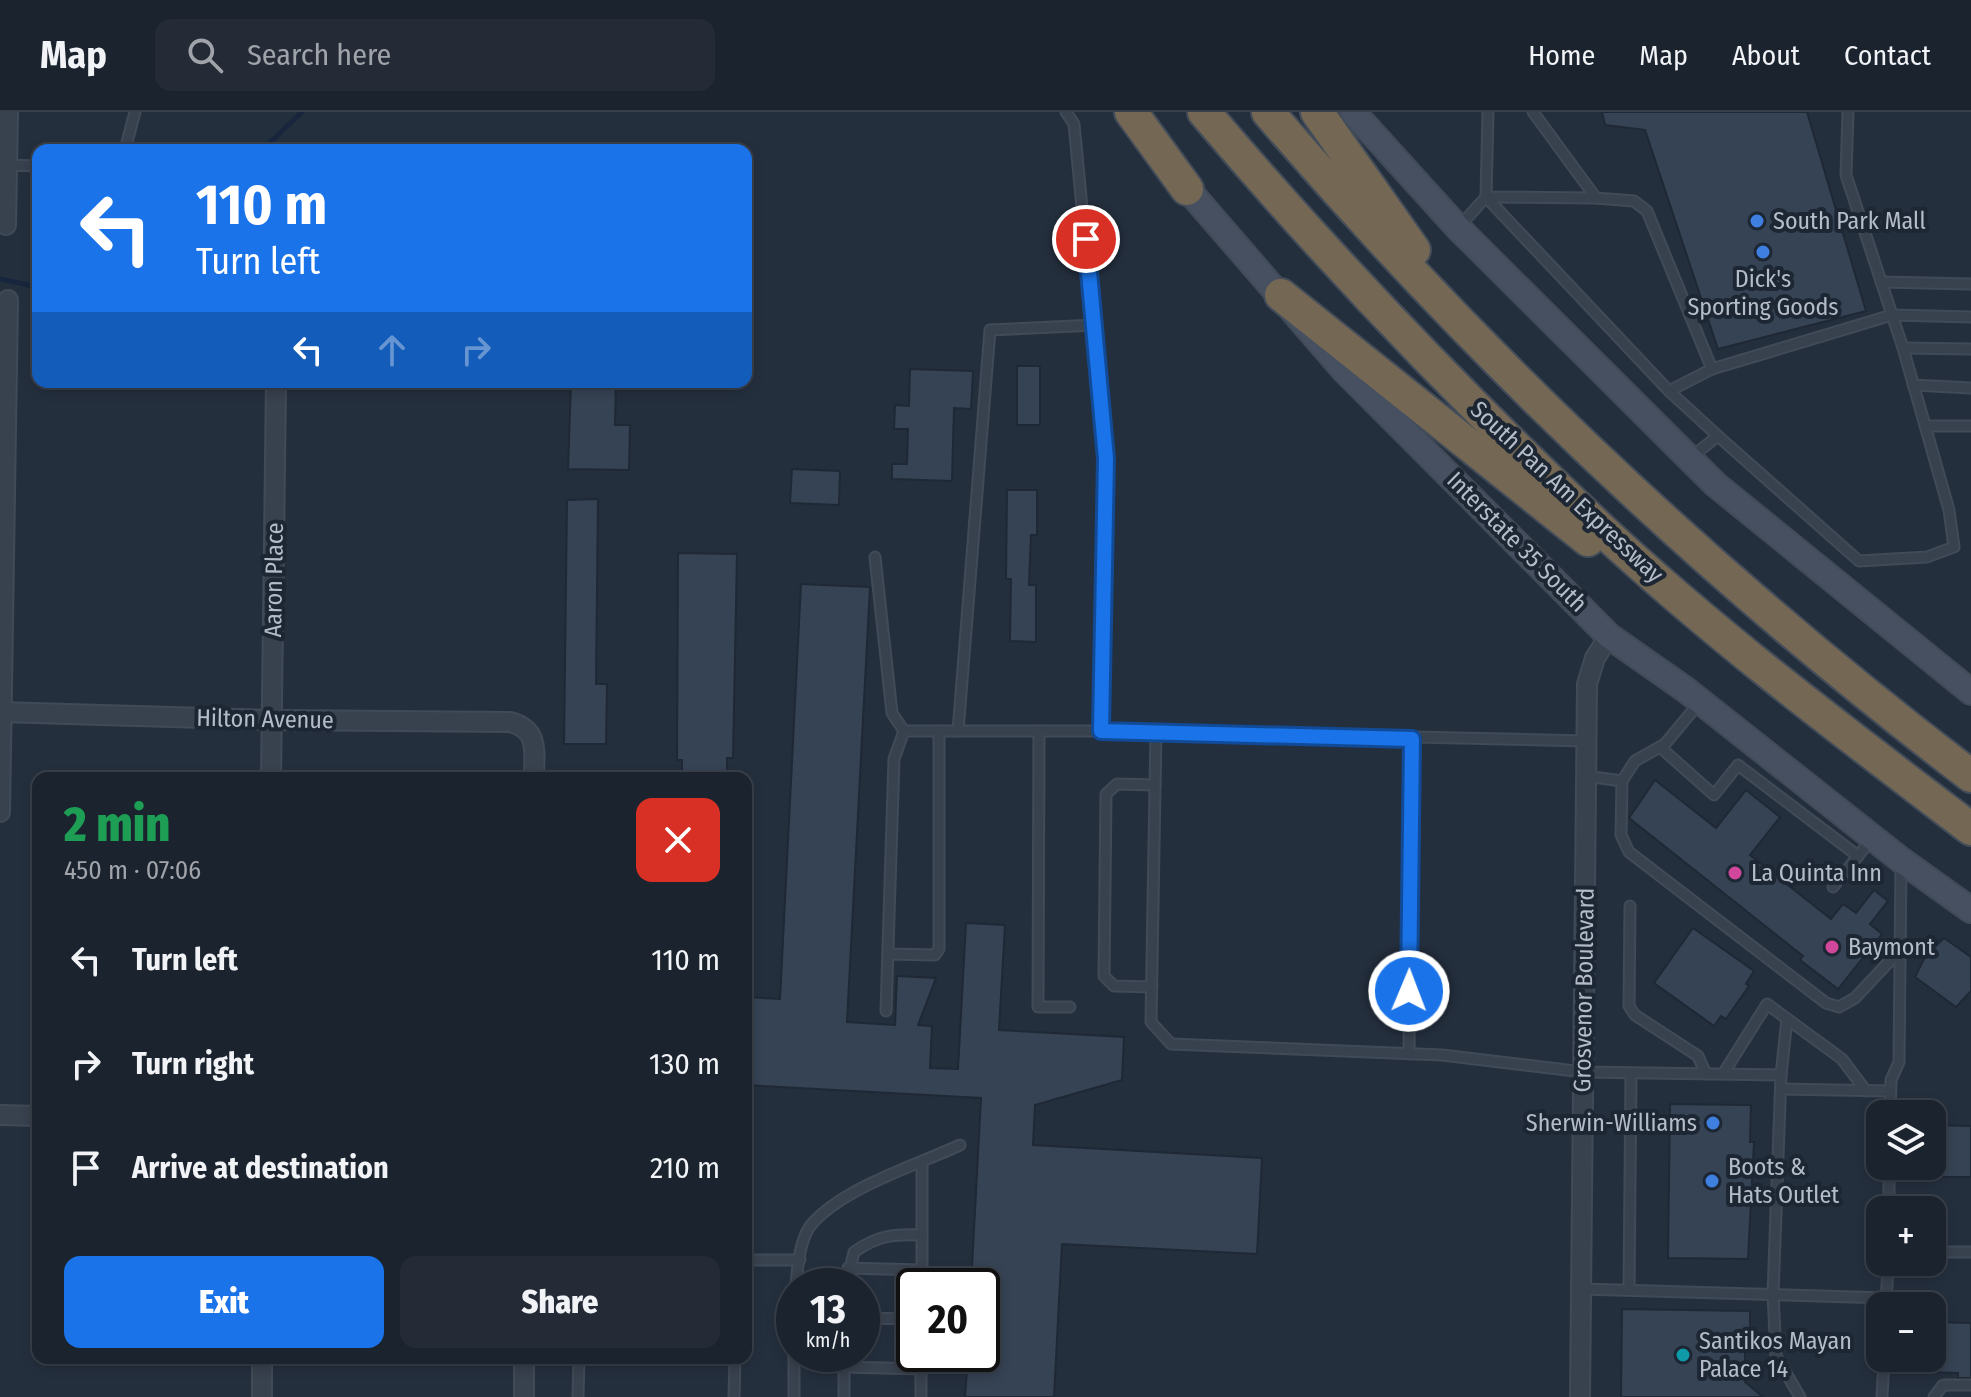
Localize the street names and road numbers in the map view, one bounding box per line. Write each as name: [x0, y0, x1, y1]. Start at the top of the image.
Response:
street label: South Pan Am Expressway: [1465, 395, 1669, 589]
street label: Interstate 35 South: [1441, 466, 1593, 618]
street label: Aaron Place: [259, 522, 289, 638]
street label: Hilton Avenue: [196, 704, 334, 734]
street label: Grosvenor Boulevard: [1568, 887, 1600, 1093]

